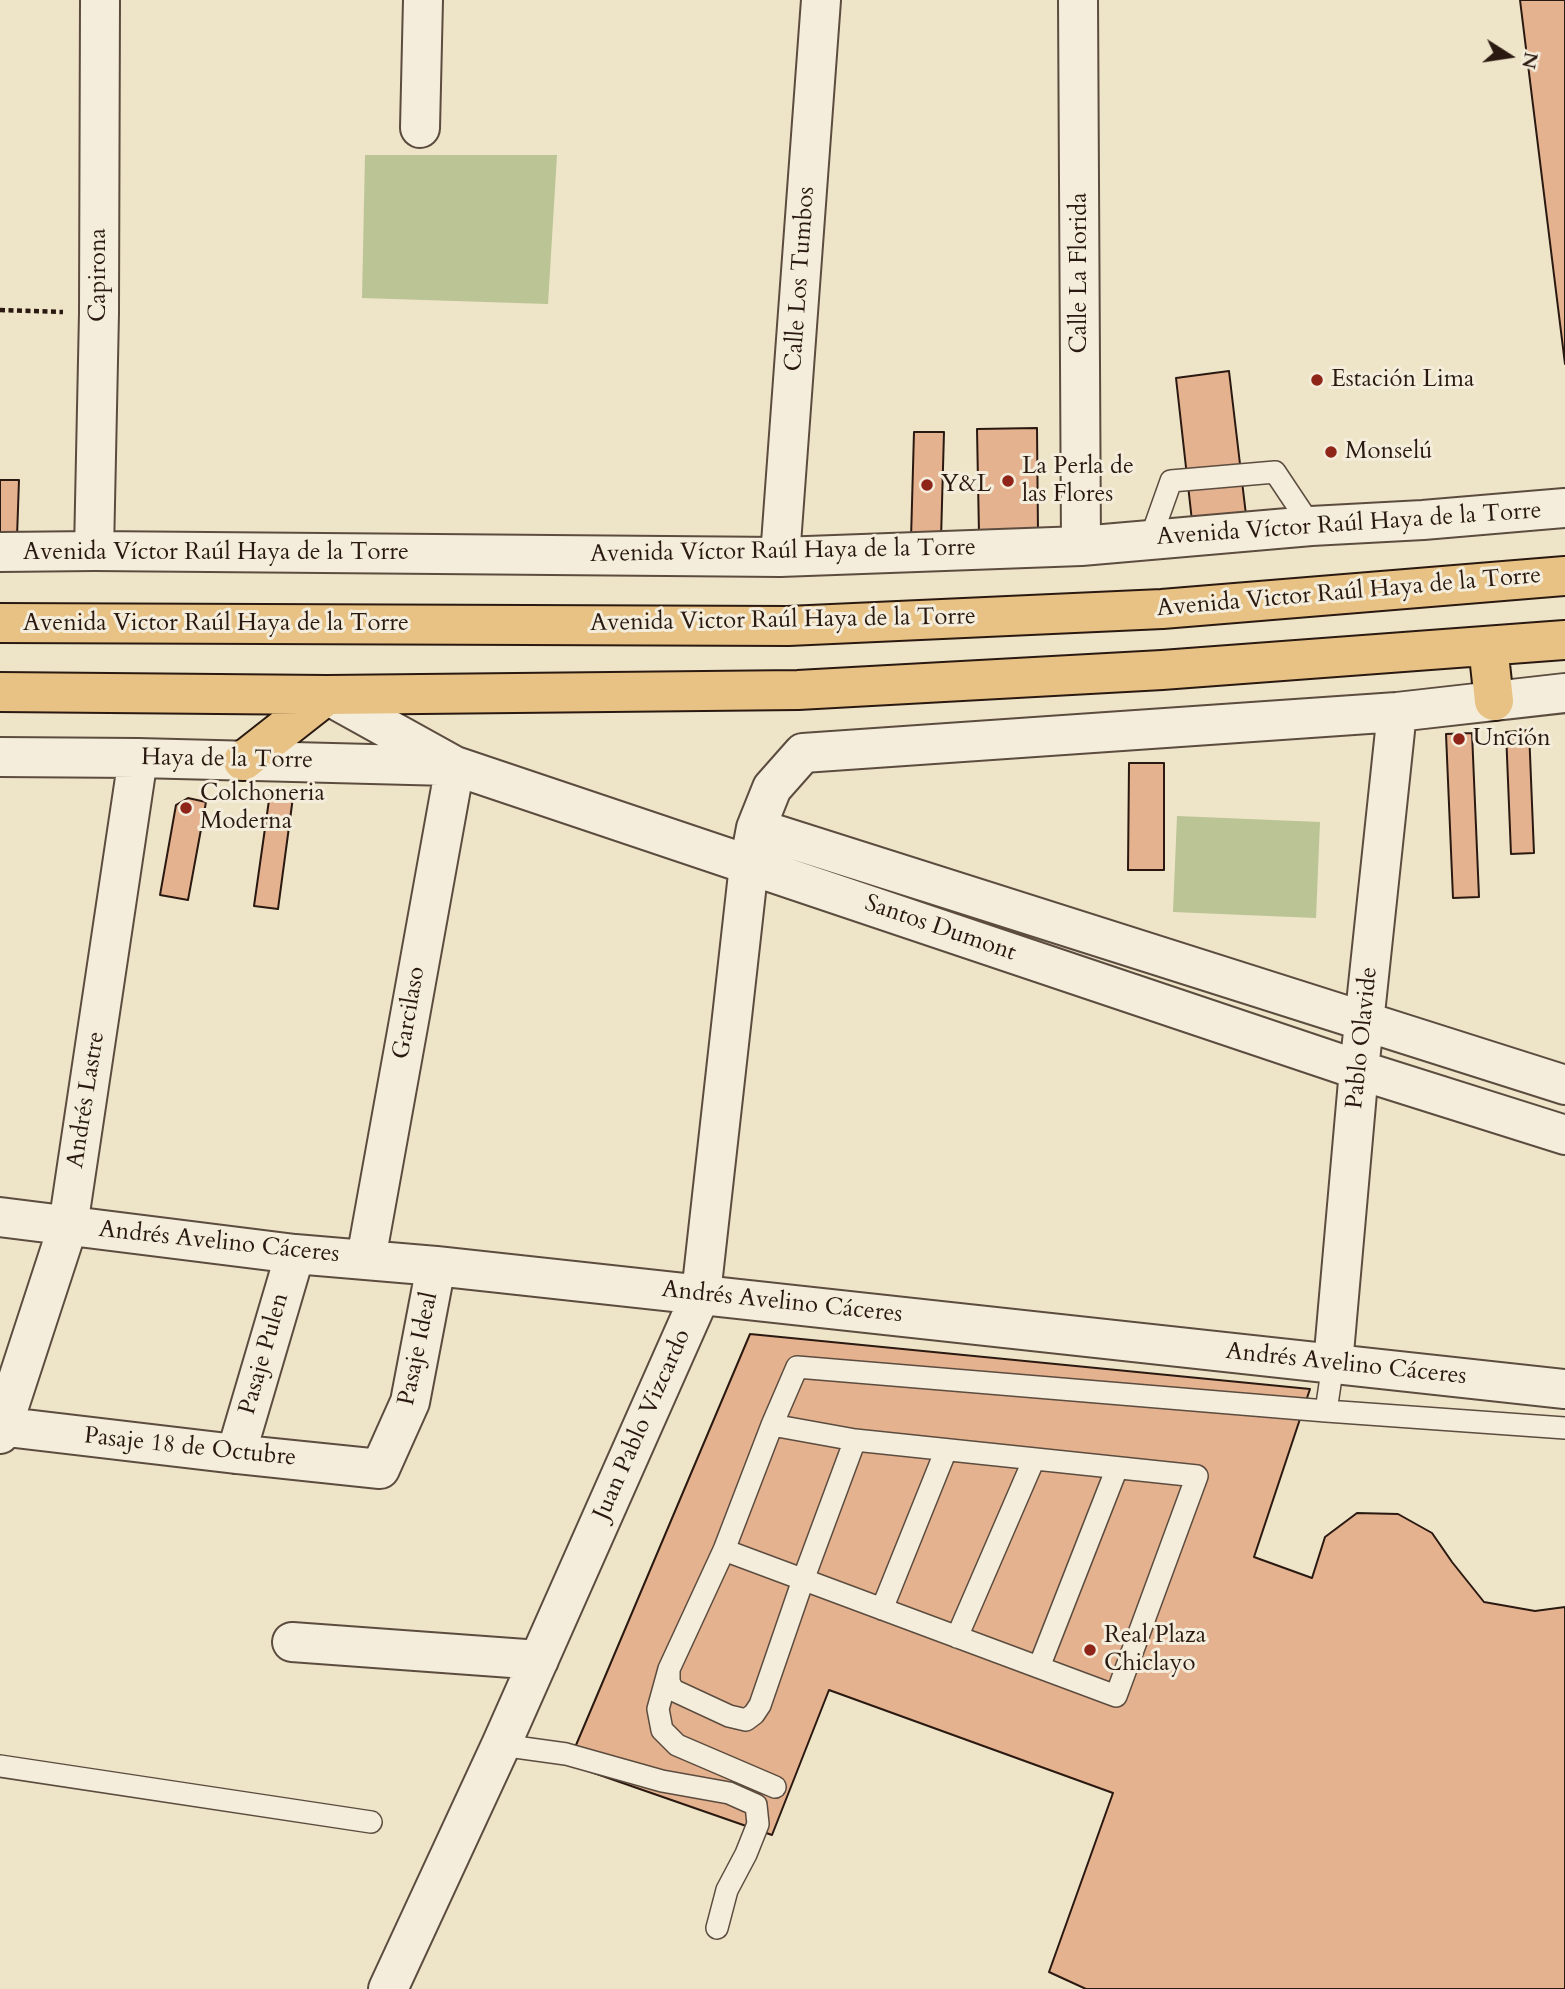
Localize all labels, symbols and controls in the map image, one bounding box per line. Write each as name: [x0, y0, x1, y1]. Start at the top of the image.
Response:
north arrow: [1474, 21, 1544, 91]
text: N: [1515, 50, 1544, 71]
street label: Calle Los Tumbos: [780, 186, 822, 372]
street label: Calle La Florida: [1066, 192, 1094, 354]
street label: Capirona: [85, 228, 113, 322]
place label: Estación Lima: [1331, 366, 1474, 394]
marker: Estación Lima: [1309, 372, 1325, 388]
place label: Monselú: [1345, 438, 1432, 466]
marker: Monselú: [1323, 444, 1339, 460]
place label: La Perla de las Flores: [1022, 453, 1134, 509]
place label: Y&L: [941, 471, 991, 499]
marker: La Perla de las Flores: [1000, 473, 1016, 489]
marker: Y&L: [919, 477, 935, 493]
street label: Avenida Víctor Raúl Haya de la Torre: [1156, 497, 1542, 553]
street label: Avenida Víctor Raúl Haya de la Torre: [590, 534, 976, 570]
street label: Avenida Víctor Raúl Haya de la Torre: [23, 539, 409, 567]
street label: Avenida Victor Raúl Haya de la Torre: [1156, 562, 1542, 624]
street label: Avenida Victor Raúl Haya de la Torre: [590, 603, 976, 639]
street label: Avenida Victor Raúl Haya de la Torre: [23, 610, 409, 638]
place label: Unción: [1473, 725, 1551, 753]
marker: Unción: [1451, 731, 1467, 747]
street label: Haya de la Torre: [141, 744, 313, 776]
place label: Colchoneria Moderna: [200, 780, 325, 836]
marker: Colchoneria Moderna: [178, 800, 194, 816]
street label: Santos Dumont: [861, 890, 1019, 968]
street label: Garcilaso: [388, 965, 432, 1061]
street label: Pablo Olavide: [1341, 966, 1385, 1110]
street label: Andrés Lastre: [62, 1030, 112, 1170]
street label: Andrés Avelino Cáceres: [97, 1216, 341, 1270]
street label: Andrés Avelino Cáceres: [660, 1276, 904, 1330]
street label: Pasaje Pulen: [234, 1290, 296, 1418]
street label: Pasaje Ideal: [393, 1290, 445, 1408]
street label: Juan Pablo Vizcardo: [588, 1325, 698, 1525]
street label: Andrés Avelino Cáceres: [1224, 1338, 1468, 1392]
street label: Pasaje 18 de Octubre: [82, 1423, 298, 1473]
place label: Real Plaza Chiclayo: [1104, 1622, 1206, 1678]
marker: Real Plaza Chiclayo: [1082, 1642, 1098, 1658]

